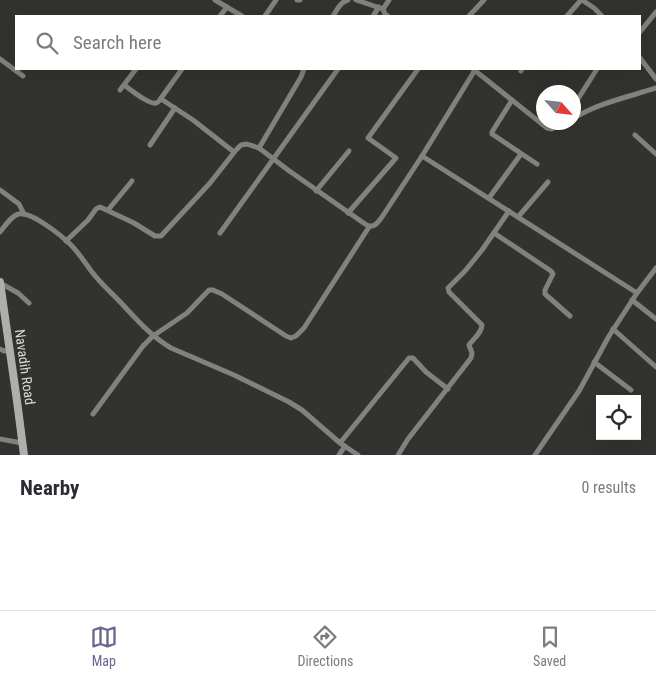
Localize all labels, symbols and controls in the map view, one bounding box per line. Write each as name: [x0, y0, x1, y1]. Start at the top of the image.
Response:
search box: [15, 15, 641, 70]
icon: search: [33, 29, 61, 57]
text: Search here: [73, 31, 161, 54]
north arrow: [536, 85, 581, 130]
street label: Navadih Road: [12, 328, 38, 406]
map controls: [596, 395, 641, 440]
button: locate: [596, 395, 641, 440]
text: Nearby: [20, 476, 79, 500]
text: 0 results: [581, 478, 636, 497]
tab: Map: [90, 623, 118, 669]
tab: Directions: [297, 623, 353, 669]
tab: Saved: [533, 623, 566, 669]

